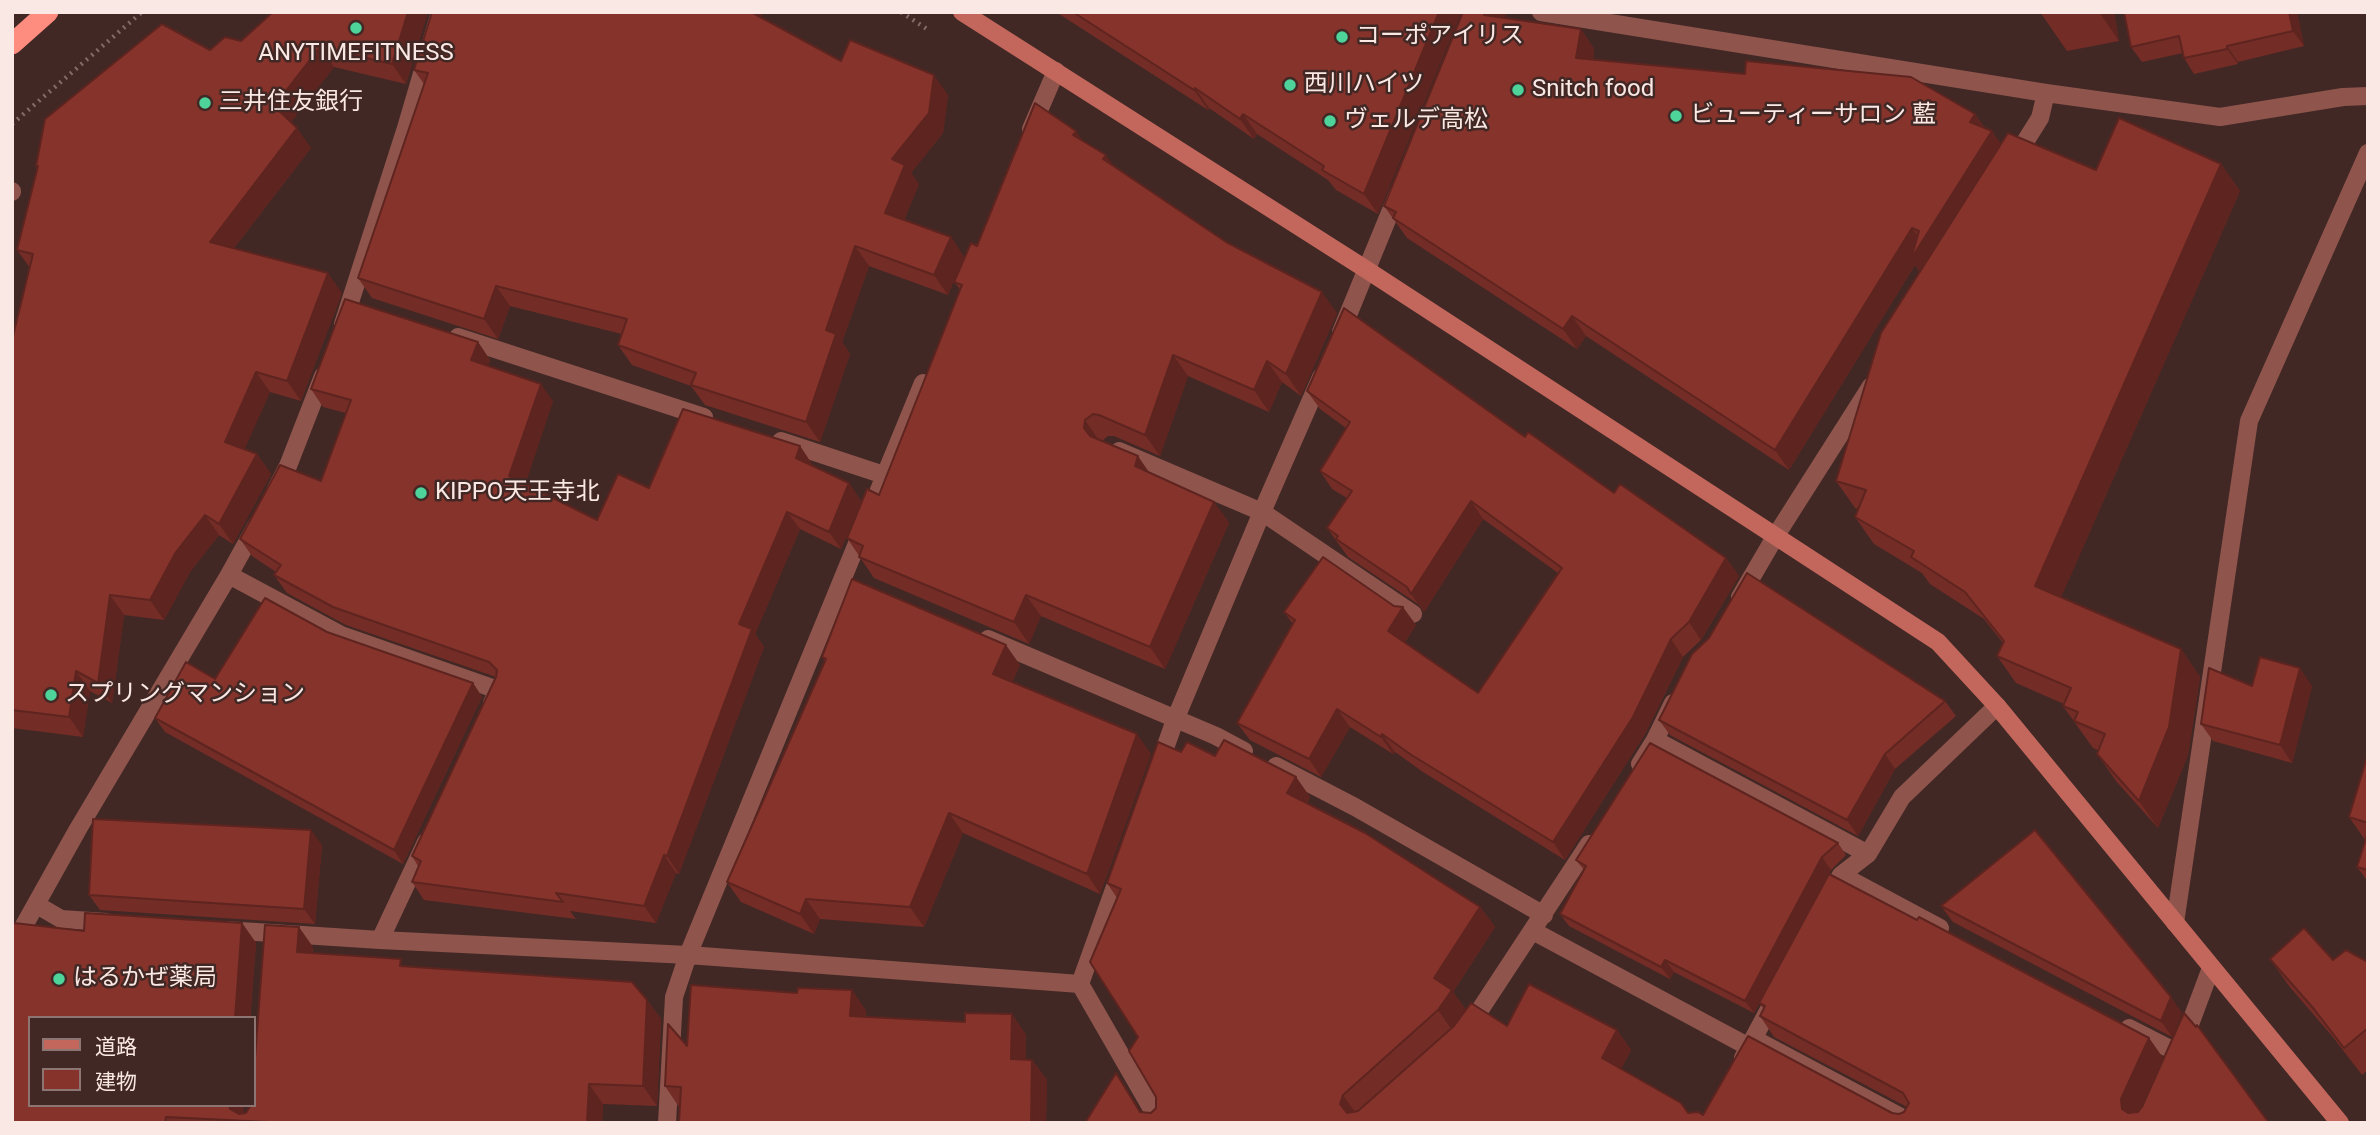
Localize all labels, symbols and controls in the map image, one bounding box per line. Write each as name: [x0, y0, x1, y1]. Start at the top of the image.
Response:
marker: ANYTIMEFITNESS: [348, 20, 364, 36]
place label: コーポアイリス: [1356, 23, 1524, 51]
marker: コーポアイリス: [1334, 29, 1350, 45]
place label: ANYTIMEFITNESS: [258, 40, 454, 68]
place label: 西川ハイツ: [1304, 71, 1424, 99]
place label: Snitch food: [1532, 76, 1654, 104]
marker: 西川ハイツ: [1282, 77, 1298, 93]
marker: Snitch food: [1510, 82, 1526, 98]
place label: 三井住友銀行: [219, 89, 363, 117]
marker: 三井住友銀行: [197, 95, 213, 111]
place label: ビューティーサロン 藍: [1690, 102, 1936, 130]
place label: ヴェルデ高松: [1344, 107, 1488, 135]
marker: ビューティーサロン 藍: [1668, 108, 1684, 124]
marker: ヴェルデ高松: [1322, 113, 1338, 129]
place label: KIPPO天王寺北: [435, 479, 599, 507]
marker: KIPPO天王寺北: [413, 485, 429, 501]
place label: スプリングマンション: [65, 681, 305, 709]
marker: スプリングマンション: [43, 687, 59, 703]
place label: はるかぜ薬局: [73, 965, 217, 993]
marker: はるかぜ薬局: [51, 971, 67, 987]
legend: [28, 1016, 256, 1107]
text: 道路: [95, 1035, 137, 1059]
text: 建物: [95, 1070, 137, 1094]

